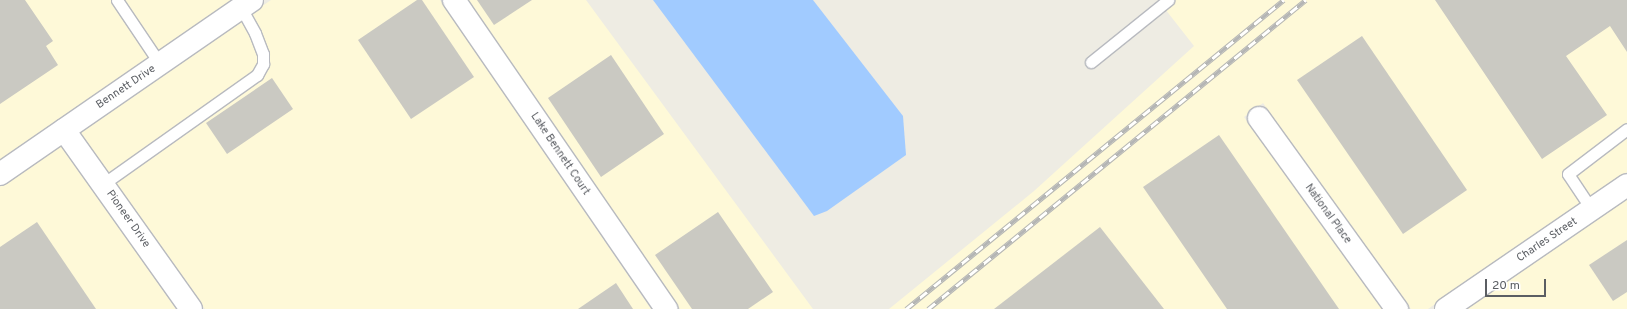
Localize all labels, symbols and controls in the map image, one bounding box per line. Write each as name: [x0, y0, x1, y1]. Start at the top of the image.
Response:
street label: Bennett Drive: [94, 62, 158, 112]
street label: Lake Bennett Court: [527, 110, 593, 198]
street label: National Place: [1302, 182, 1354, 246]
street label: Pioneer Drive: [103, 188, 153, 250]
street label: Charles Street: [1514, 215, 1580, 265]
scale bar: [1487, 271, 1548, 297]
text: 20 m: [1492, 278, 1520, 294]

